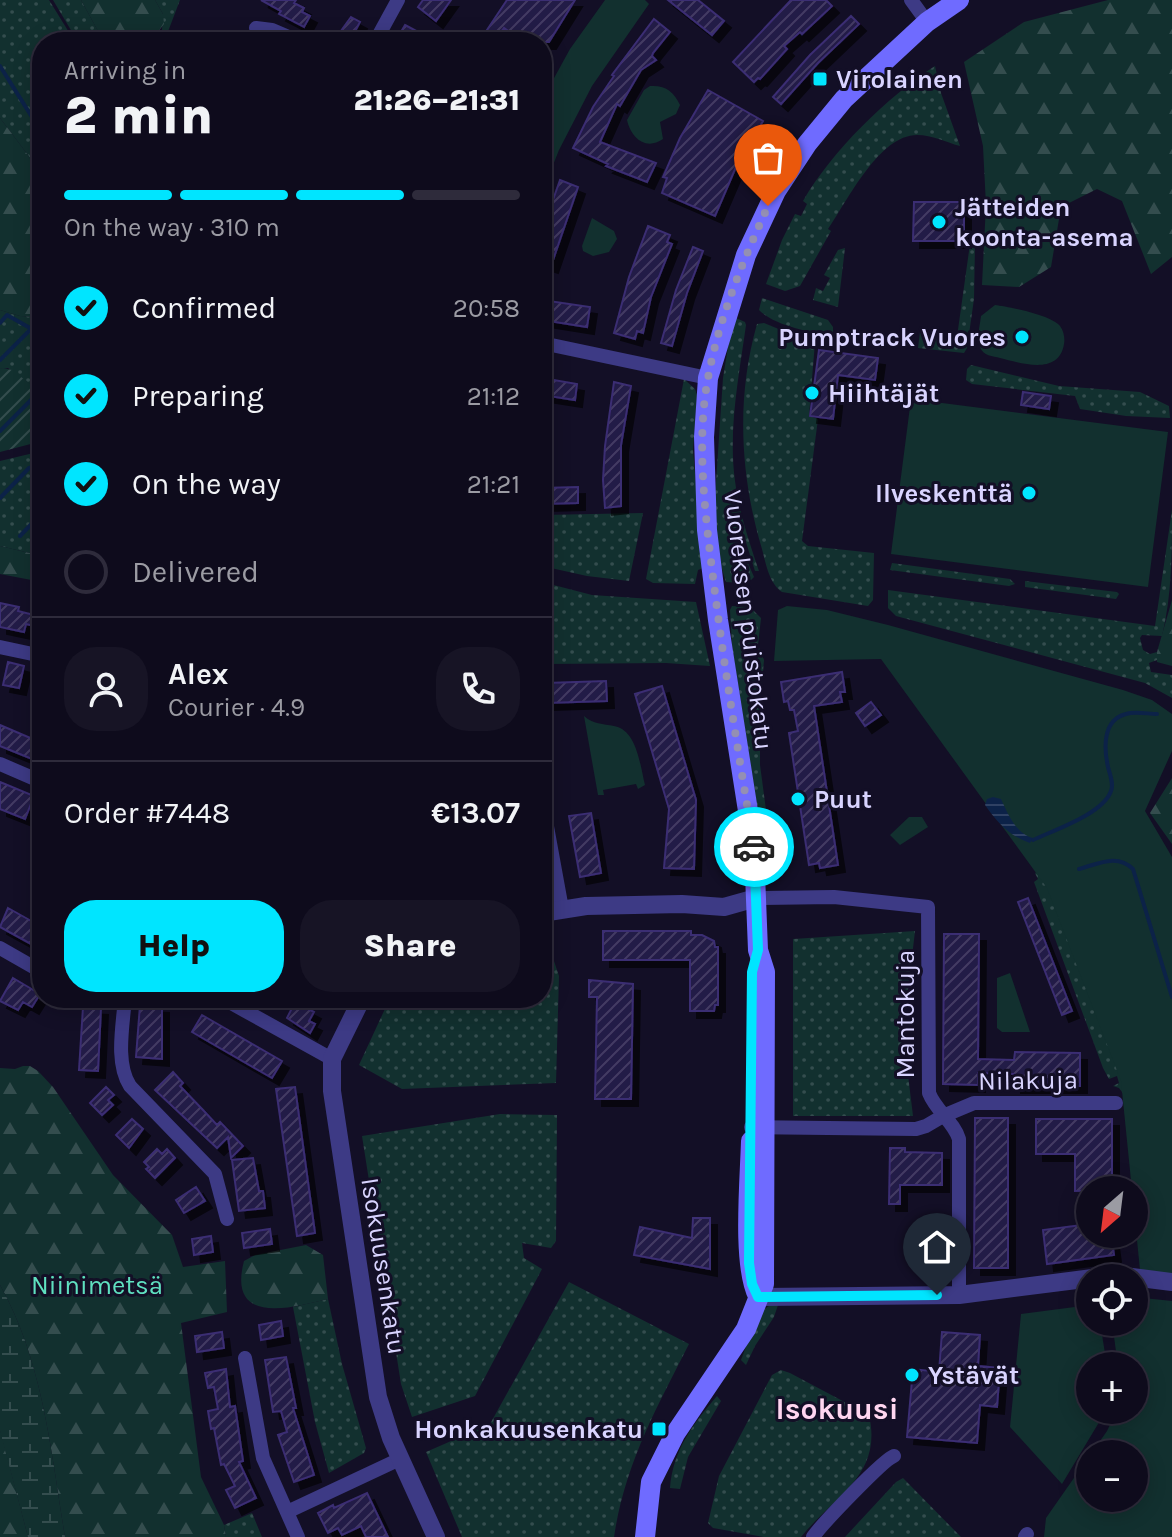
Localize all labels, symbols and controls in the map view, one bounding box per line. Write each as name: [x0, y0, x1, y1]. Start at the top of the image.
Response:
text: Arriving in: [64, 55, 186, 86]
place label: Virolainen: [836, 64, 963, 95]
marker: Virolainen: [811, 70, 829, 88]
text: 21:26–21:31: [354, 82, 520, 118]
text: 2 min: [64, 85, 213, 146]
pin: [734, 124, 802, 206]
icon: bag: [746, 136, 790, 180]
place label: Jätteiden koonta-asema: [955, 192, 1134, 253]
text: On the way · 310 m: [64, 212, 280, 243]
marker: Jätteiden koonta-asema: [930, 213, 948, 231]
icon: check: [64, 286, 108, 330]
text: Confirmed: [132, 290, 276, 326]
text: 20:58: [453, 293, 520, 324]
place label: Pumptrack Vuores: [778, 322, 1006, 353]
marker: Pumptrack Vuores: [1013, 328, 1031, 346]
icon: check: [64, 374, 108, 418]
text: Preparing: [132, 378, 264, 414]
place label: Hiihtäjät: [828, 378, 939, 409]
text: 21:12: [467, 381, 520, 412]
marker: Hiihtäjät: [803, 384, 821, 402]
icon: check: [64, 462, 108, 506]
text: On the way: [132, 466, 281, 502]
text: 21:21: [467, 469, 520, 500]
place label: Ilveskenttä: [875, 478, 1013, 509]
marker: Ilveskenttä: [1020, 484, 1038, 502]
street label: Vuoreksen puistokatu: [717, 488, 780, 752]
text: Delivered: [132, 554, 259, 590]
button: person: [64, 647, 148, 731]
button: phone: [436, 647, 520, 731]
text: Alex: [168, 656, 228, 692]
text: Courier · 4.9: [168, 692, 305, 723]
place label: Puut: [814, 784, 872, 815]
marker: Puut: [789, 790, 807, 808]
text: Order #7448: [64, 795, 230, 831]
text: €13.07: [431, 795, 520, 831]
courier: [714, 807, 794, 887]
icon: car: [732, 825, 776, 869]
button: Help: [64, 900, 284, 992]
button: Share: [300, 900, 520, 992]
street label: Mantokuja: [890, 950, 921, 1078]
street label: Nilakuja: [978, 1064, 1078, 1097]
street label: Isokuusenkatu: [354, 1176, 413, 1357]
north arrow: [1076, 1176, 1148, 1248]
map controls: [1076, 1176, 1148, 1512]
pin: [903, 1213, 971, 1295]
icon: home: [915, 1225, 959, 1269]
button: locate: [1076, 1264, 1148, 1336]
park label: Niinimetsä: [31, 1270, 163, 1301]
button: +: [1076, 1352, 1148, 1424]
place label: Ystävät: [928, 1360, 1019, 1391]
marker: Ystävät: [903, 1366, 921, 1384]
district label: Isokuusi: [776, 1391, 898, 1427]
place label: Honkakuusenkatu: [414, 1414, 643, 1445]
marker: Honkakuusenkatu: [650, 1420, 668, 1438]
button: −: [1076, 1440, 1148, 1512]

